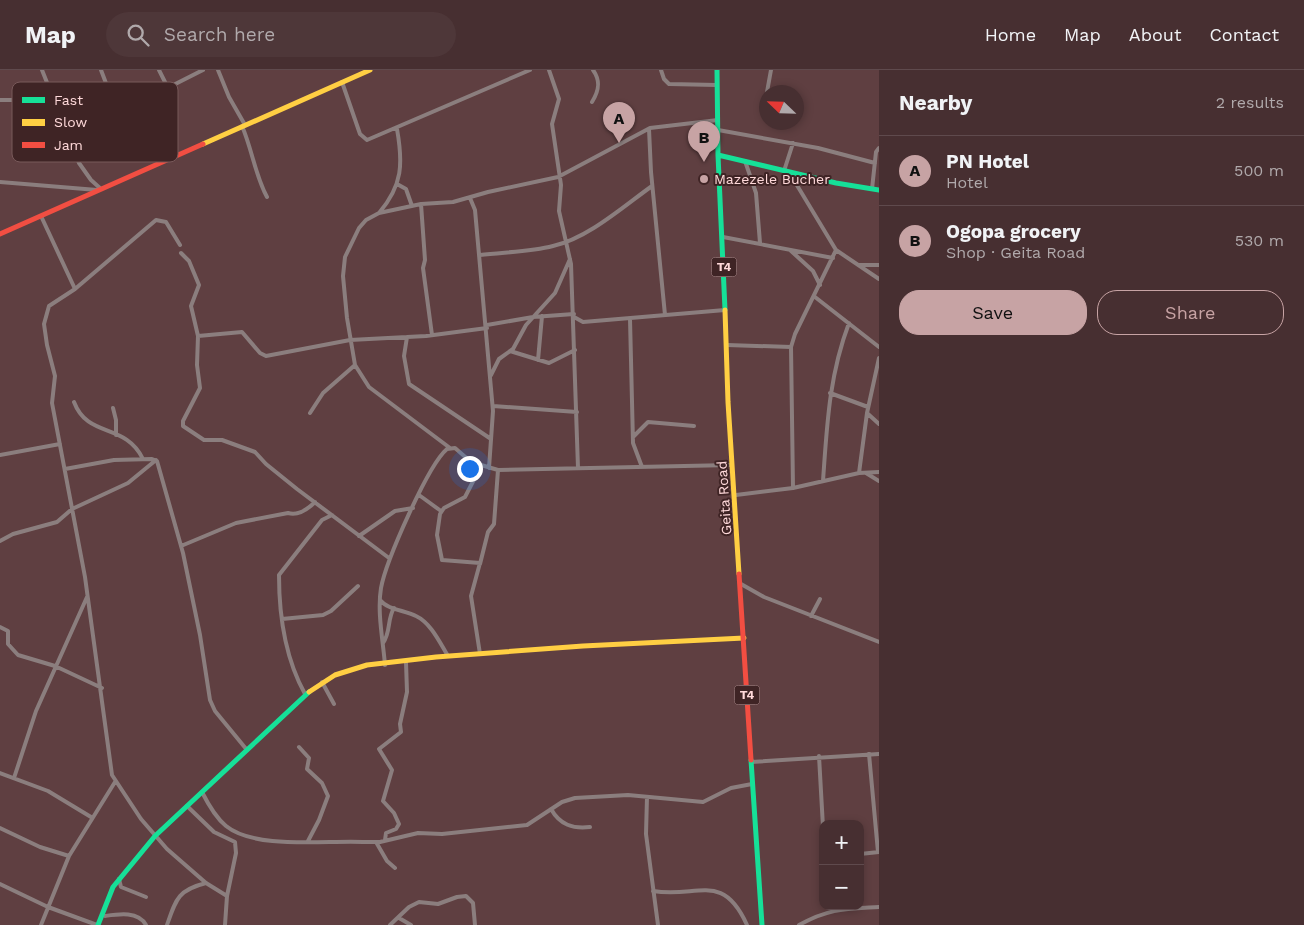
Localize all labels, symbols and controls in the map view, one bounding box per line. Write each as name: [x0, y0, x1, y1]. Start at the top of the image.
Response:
search box: [106, 12, 456, 57]
text: Map: [25, 21, 76, 49]
icon: search: [124, 21, 152, 49]
text: Search here: [164, 23, 275, 46]
text: Home: [985, 24, 1036, 45]
text: Map: [1064, 24, 1101, 45]
text: About: [1129, 24, 1181, 45]
text: Contact: [1209, 24, 1279, 45]
legend: [12, 82, 178, 162]
north arrow: [759, 85, 804, 130]
text: Nearby: [899, 90, 972, 115]
text: Fast: [54, 92, 83, 108]
text: 2 results: [1216, 93, 1284, 112]
pin: A: [603, 102, 635, 143]
text: Slow: [54, 114, 87, 130]
pin: B: [688, 121, 720, 162]
text: Jam: [54, 137, 83, 153]
text: PN Hotel: [946, 150, 1029, 173]
text: A: [910, 161, 920, 180]
text: 500 m: [1234, 161, 1284, 180]
place label: Mazezele Bucher: [714, 171, 830, 187]
marker: Mazezele Bucher: [698, 173, 710, 185]
text: Hotel: [946, 173, 988, 192]
text: Ogopa grocery: [946, 220, 1081, 243]
text: B: [910, 231, 920, 250]
text: 530 m: [1235, 231, 1284, 250]
text: Shop · Geita Road: [946, 243, 1085, 262]
road number: T4: [712, 258, 736, 276]
button: Save: [899, 290, 1087, 335]
button: Share: [1097, 290, 1284, 335]
your location: [457, 456, 483, 482]
street label: Geita Road: [713, 460, 735, 536]
road number: T4: [734, 686, 760, 704]
map controls: [819, 820, 864, 910]
button: +: [819, 820, 864, 865]
button: −: [819, 865, 864, 910]

